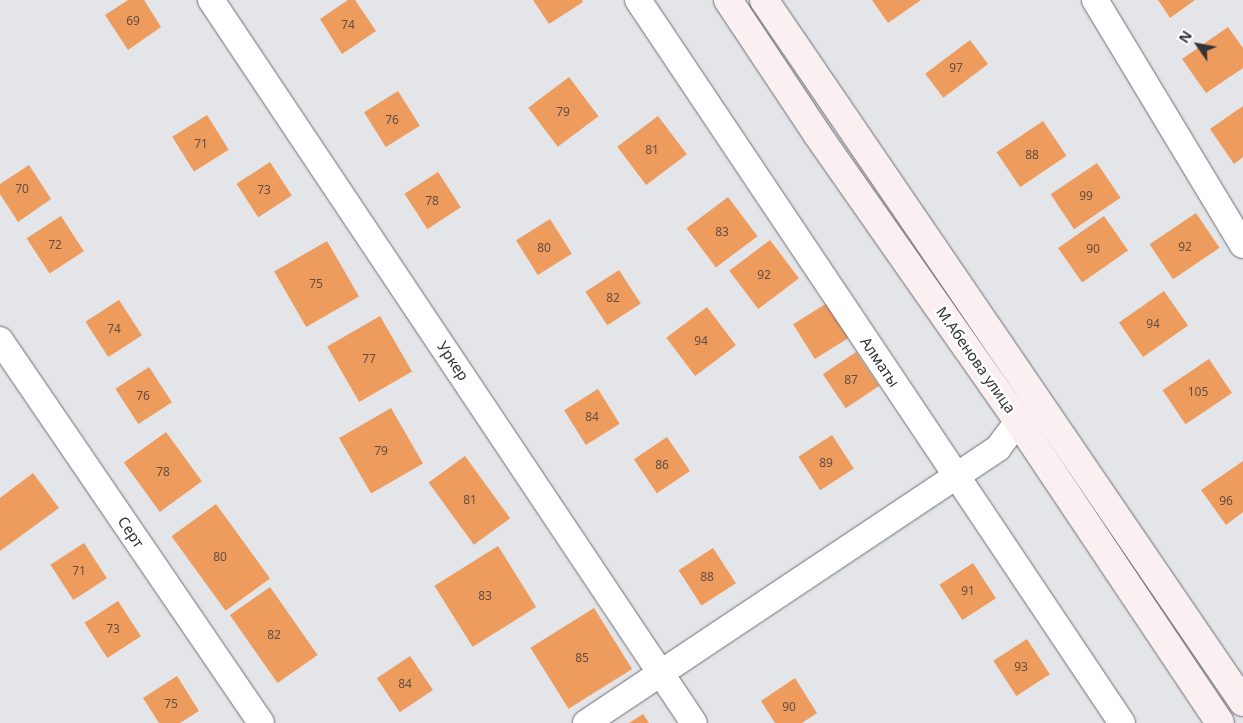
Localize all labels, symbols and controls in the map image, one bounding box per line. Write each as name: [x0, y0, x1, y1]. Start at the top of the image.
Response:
house number: 69: [126, 14, 140, 28]
house number: 74: [341, 18, 355, 32]
north arrow: [1173, 20, 1223, 70]
text: N: [1174, 27, 1196, 47]
house number: 97: [949, 61, 963, 75]
house number: 79: [556, 105, 570, 119]
house number: 76: [385, 113, 399, 127]
house number: 71: [194, 137, 208, 151]
house number: 81: [645, 143, 659, 157]
house number: 88: [1025, 148, 1039, 162]
house number: 70: [15, 182, 29, 196]
house number: 73: [257, 183, 271, 197]
house number: 99: [1079, 189, 1093, 203]
house number: 78: [425, 194, 439, 208]
house number: 83: [715, 225, 729, 239]
house number: 72: [48, 238, 62, 252]
house number: 92: [1178, 240, 1192, 254]
house number: 80: [537, 241, 551, 255]
house number: 90: [1086, 242, 1100, 256]
house number: 92: [757, 268, 771, 282]
house number: 75: [309, 277, 323, 291]
house number: 82: [606, 291, 620, 305]
street label: М.Абенова улица: [933, 303, 1019, 417]
house number: 94: [1146, 317, 1160, 331]
house number: 74: [107, 322, 121, 336]
house number: 94: [694, 334, 708, 348]
street label: Алматы: [857, 334, 903, 390]
street label: Уркер: [433, 338, 473, 384]
house number: 77: [362, 352, 376, 366]
house number: 87: [844, 373, 858, 387]
house number: 105: [1188, 385, 1208, 399]
house number: 76: [136, 389, 150, 403]
house number: 84: [585, 410, 599, 424]
house number: 79: [374, 444, 388, 458]
house number: 89: [819, 456, 833, 470]
house number: 86: [655, 458, 669, 472]
house number: 78: [156, 465, 170, 479]
house number: 81: [463, 493, 477, 507]
house number: 96: [1219, 494, 1233, 508]
street label: Серт: [114, 513, 148, 551]
house number: 80: [213, 550, 227, 564]
house number: 71: [72, 564, 86, 578]
house number: 88: [700, 570, 714, 584]
house number: 91: [961, 584, 975, 598]
house number: 83: [478, 589, 492, 603]
house number: 73: [106, 622, 120, 636]
house number: 82: [267, 628, 281, 642]
house number: 85: [575, 651, 589, 665]
house number: 93: [1014, 660, 1028, 674]
house number: 84: [398, 677, 412, 691]
house number: 75: [164, 697, 178, 711]
house number: 90: [782, 700, 796, 714]

